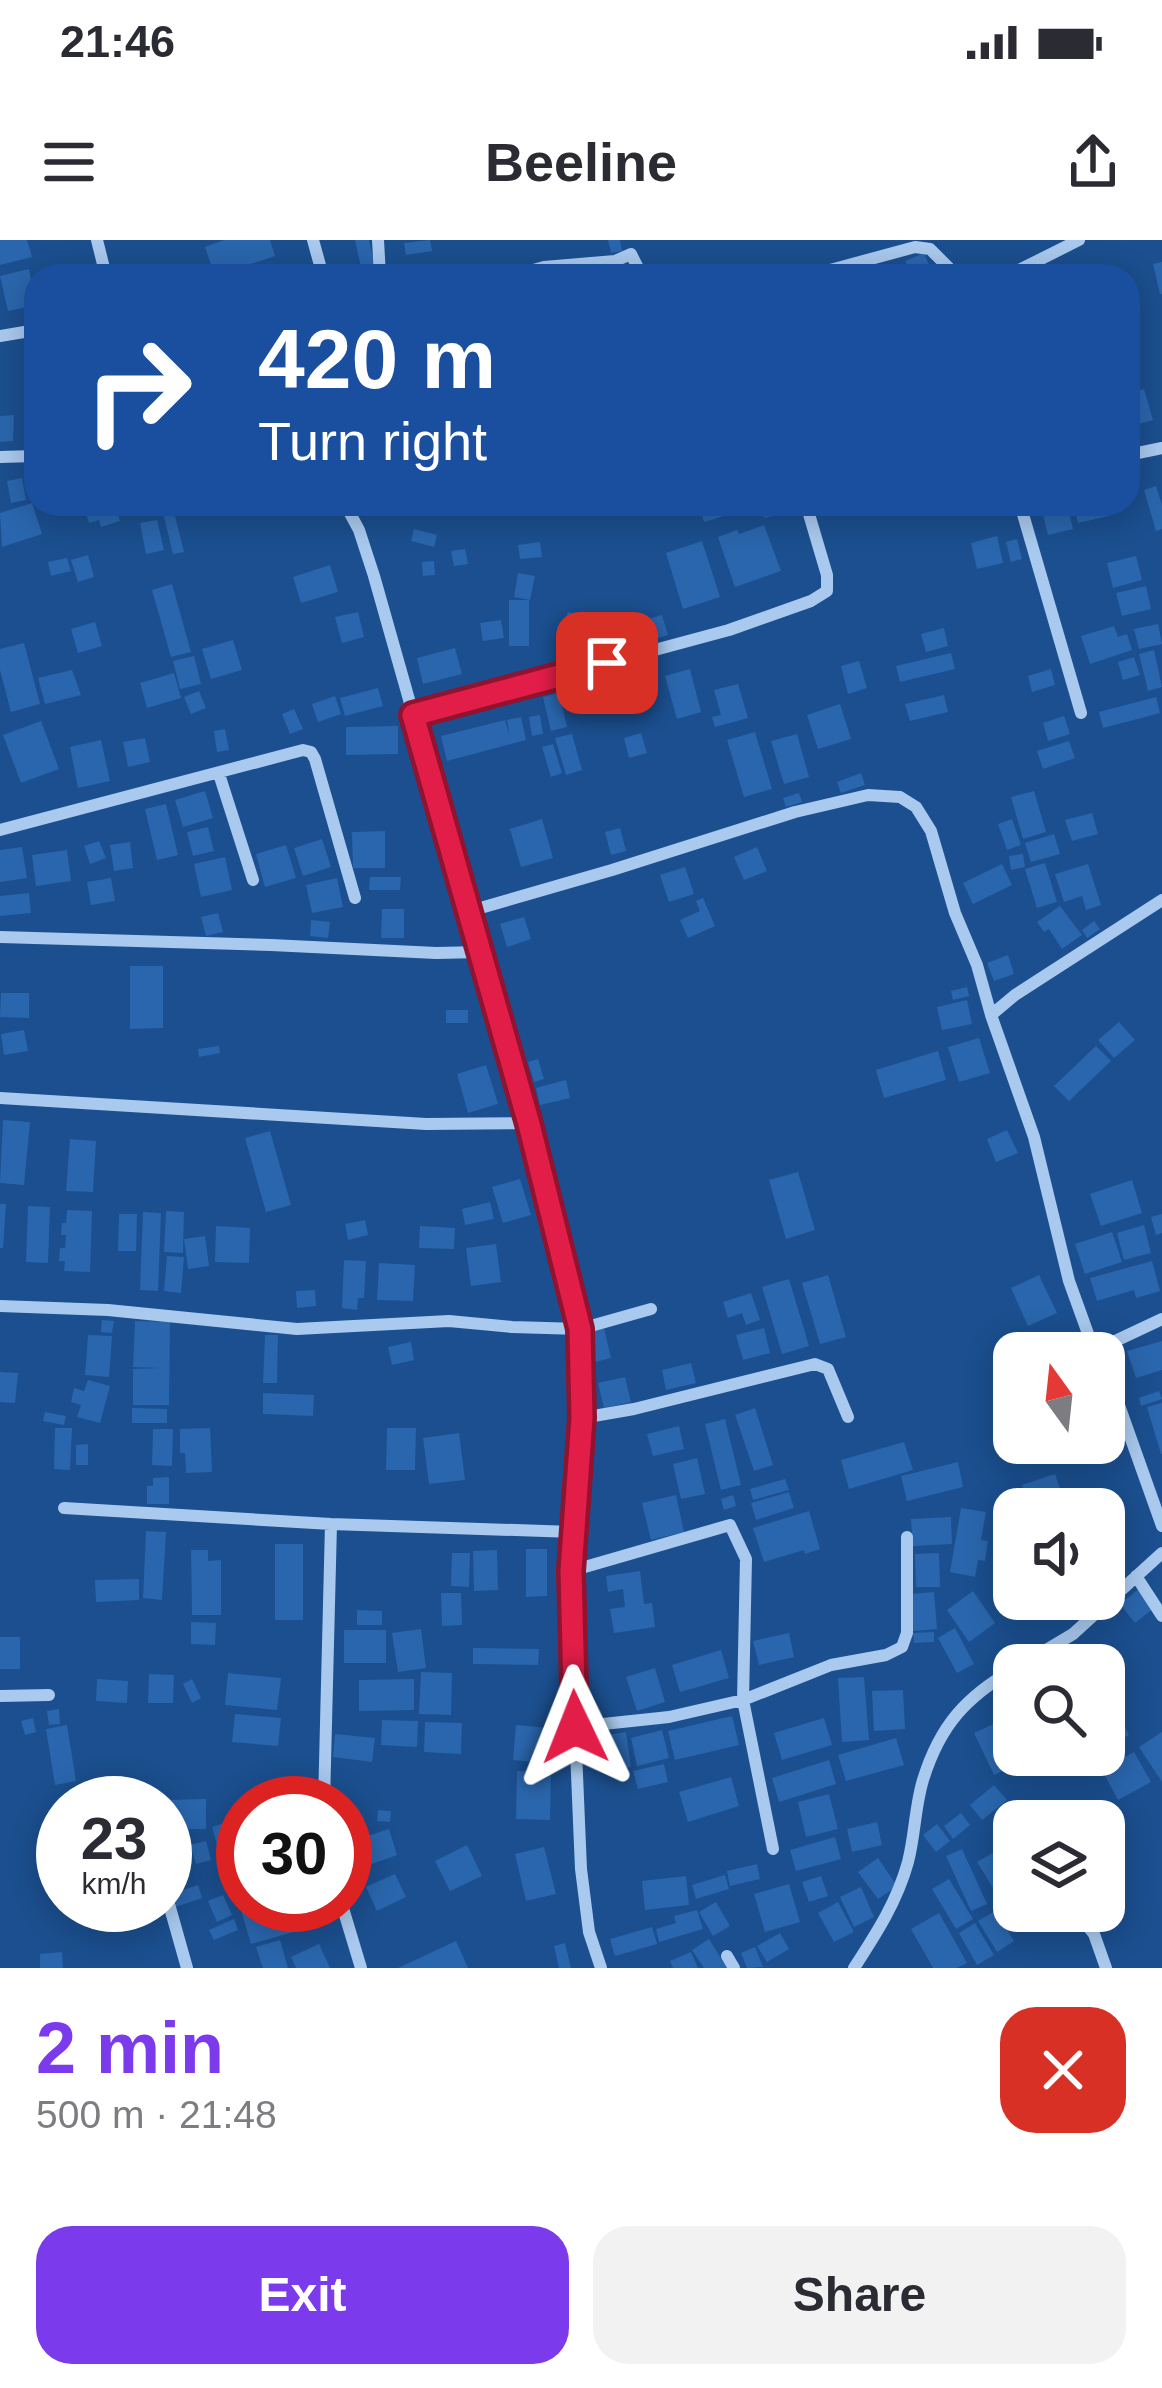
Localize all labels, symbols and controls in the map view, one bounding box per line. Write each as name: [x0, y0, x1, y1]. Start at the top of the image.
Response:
text: 21:46: [60, 16, 175, 67]
icon: menu: [36, 129, 102, 195]
icon: share: [1060, 129, 1126, 195]
text: Beeline: [485, 132, 677, 192]
icon: right: [60, 312, 216, 468]
text: 420 m: [258, 312, 496, 406]
text: Turn right: [258, 411, 487, 471]
pin: [556, 612, 658, 714]
icon: arrive: [574, 630, 640, 696]
north arrow: [993, 1332, 1125, 1464]
map controls: [993, 1332, 1125, 1932]
button: sound: [993, 1488, 1125, 1620]
button: search: [993, 1644, 1125, 1776]
position arrow: [512, 1664, 638, 1790]
speed limit sign: 30: [216, 1776, 372, 1932]
button: layers: [993, 1800, 1125, 1932]
text: 23: [81, 1805, 147, 1872]
text: km/h: [81, 1867, 147, 1900]
button: close: [1000, 2007, 1126, 2133]
text: 2 min: [36, 2008, 224, 2088]
text: 500 m · 21:48: [36, 2093, 277, 2136]
button: Exit: [36, 2226, 569, 2364]
button: Share: [593, 2226, 1126, 2364]

